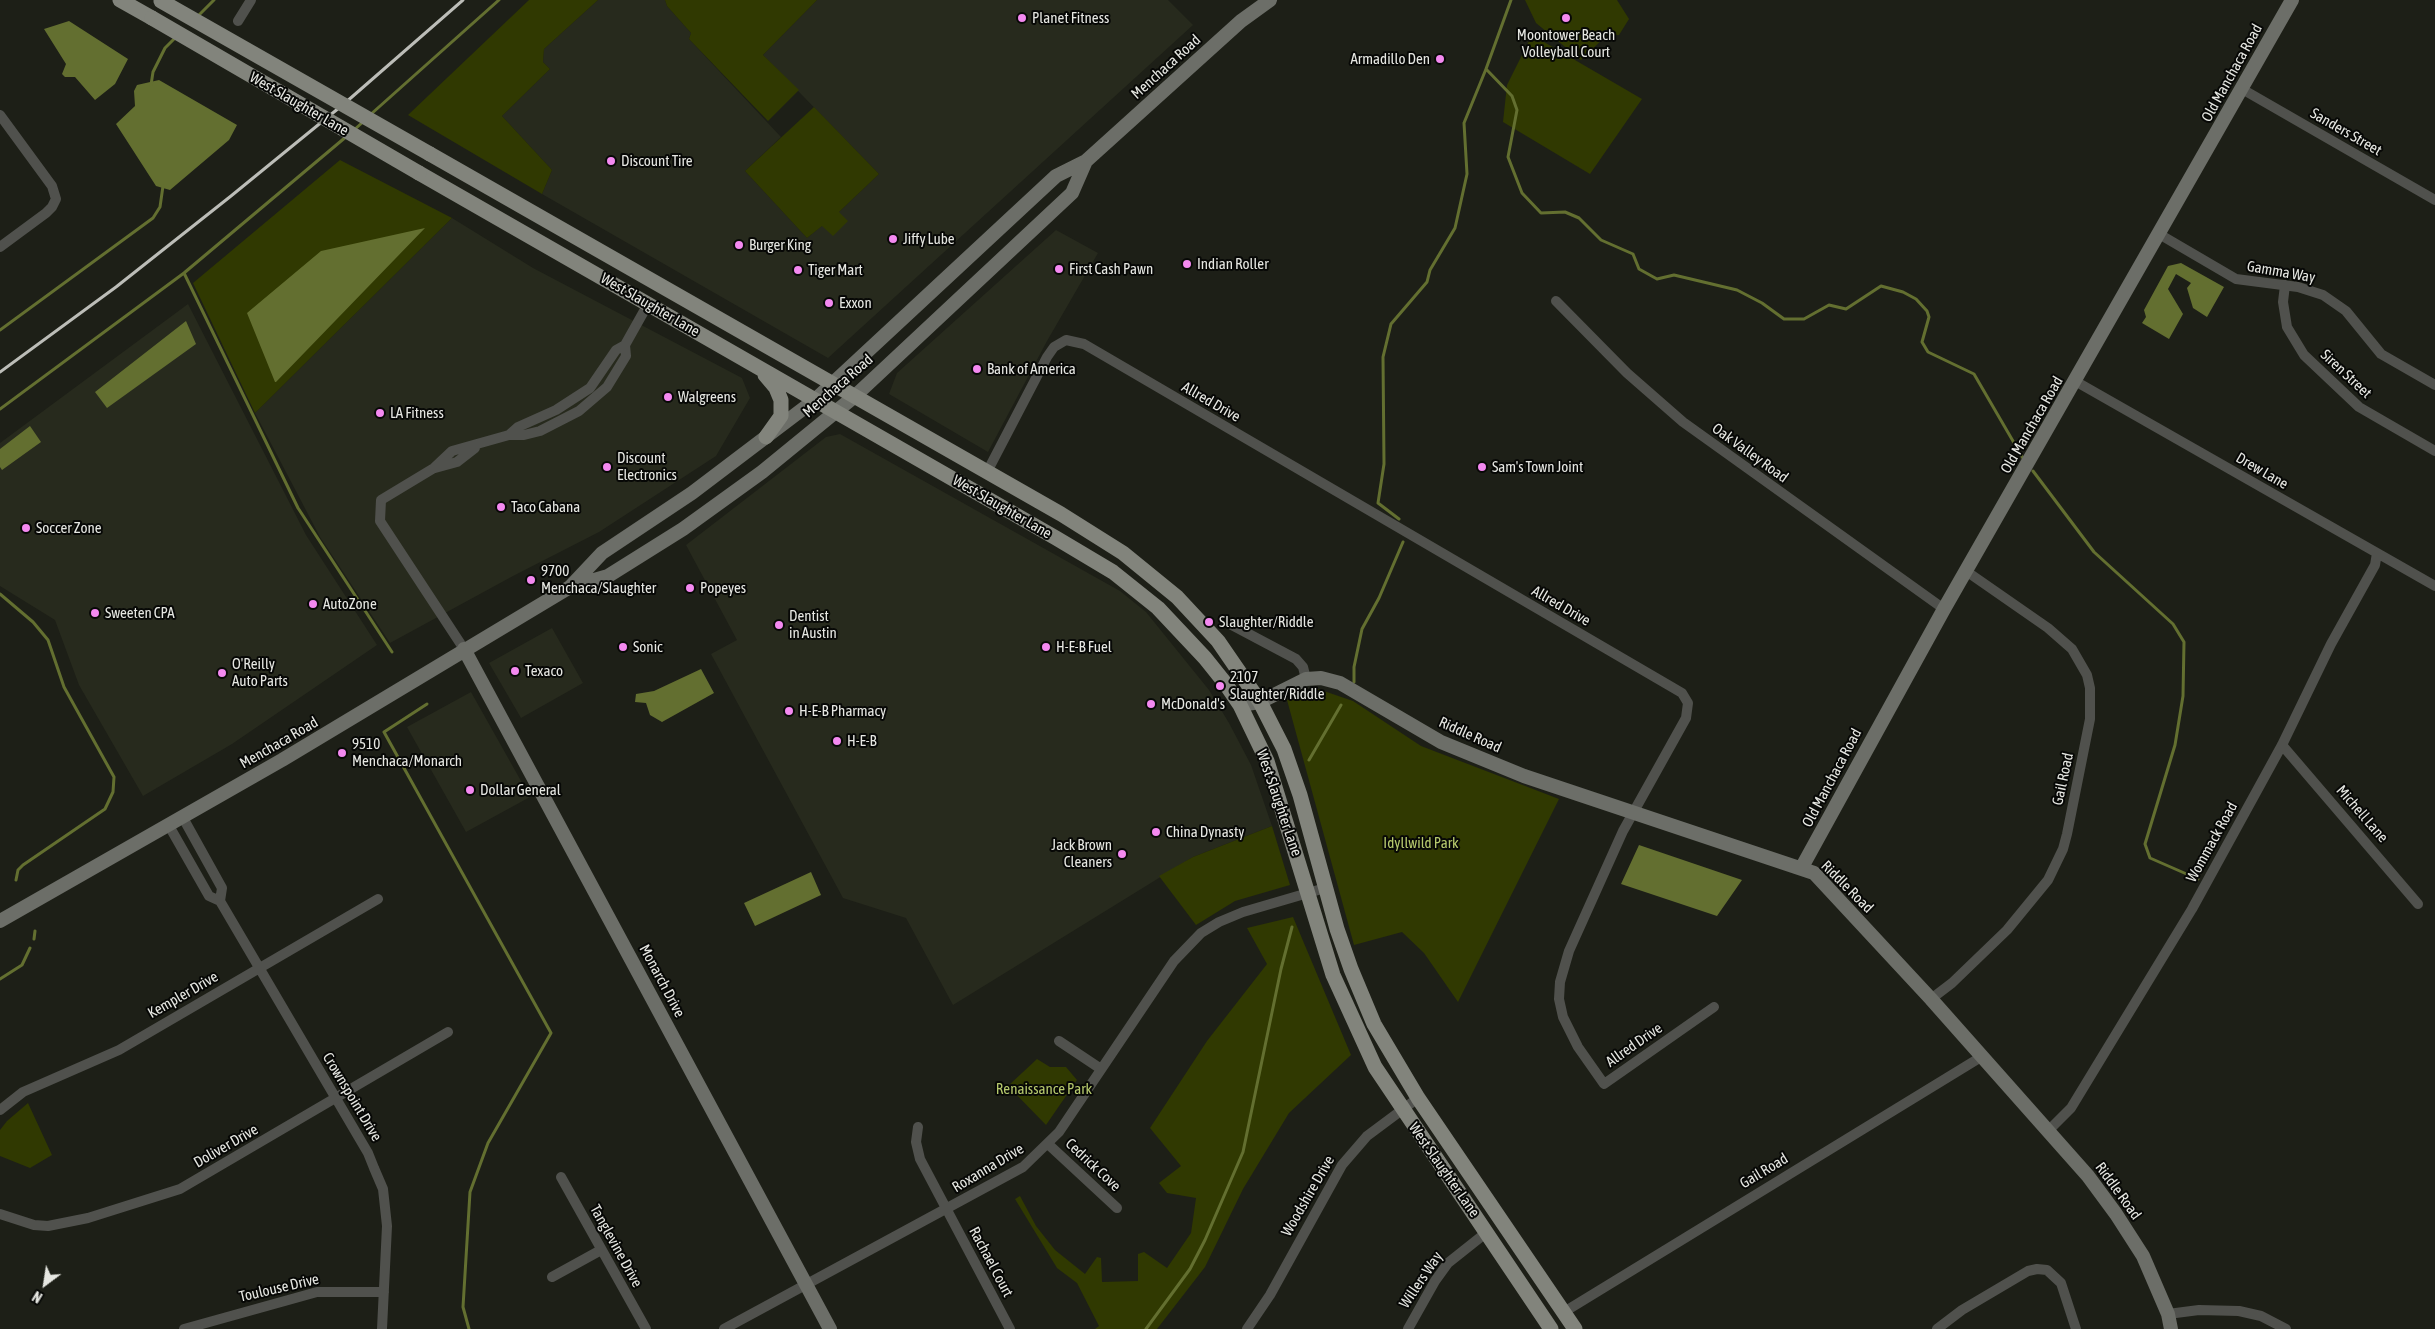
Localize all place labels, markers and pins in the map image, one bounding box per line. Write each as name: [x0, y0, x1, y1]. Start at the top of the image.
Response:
place label: Planet Fitness: [1032, 9, 1109, 27]
marker: Planet Fitness: [1016, 12, 1028, 24]
marker: Moontower Beach Volleyball Court: [1560, 12, 1572, 24]
place label: Moontower Beach Volleyball Court: [1517, 26, 1615, 61]
place label: Armadillo Den: [1351, 50, 1430, 68]
marker: Armadillo Den: [1434, 53, 1446, 65]
place label: Discount Tire: [621, 152, 693, 170]
marker: Discount Tire: [605, 155, 617, 167]
place label: Jiffy Lube: [903, 230, 955, 248]
marker: Jiffy Lube: [887, 233, 899, 245]
place label: Burger King: [749, 236, 811, 254]
marker: Burger King: [733, 239, 745, 251]
place label: Indian Roller: [1197, 255, 1269, 273]
marker: Indian Roller: [1181, 258, 1193, 270]
place label: First Cash Pawn: [1069, 260, 1153, 278]
place label: Tiger Mart: [808, 261, 863, 279]
marker: First Cash Pawn: [1053, 263, 1065, 275]
marker: Tiger Mart: [792, 264, 804, 276]
place label: Exxon: [839, 294, 872, 312]
marker: Exxon: [823, 297, 835, 309]
place label: Bank of America: [987, 360, 1076, 378]
marker: Bank of America: [971, 363, 983, 375]
place label: Walgreens: [678, 388, 736, 406]
marker: Walgreens: [662, 391, 674, 403]
place label: LA Fitness: [390, 404, 444, 422]
marker: LA Fitness: [374, 407, 386, 419]
place label: Discount Electronics: [617, 449, 677, 484]
place label: Sam's Town Joint: [1492, 458, 1583, 476]
marker: Discount Electronics: [601, 461, 613, 473]
marker: Sam's Town Joint: [1476, 461, 1488, 473]
place label: Taco Cabana: [511, 498, 580, 516]
marker: Taco Cabana: [495, 501, 507, 513]
place label: Soccer Zone: [36, 519, 102, 537]
marker: Soccer Zone: [20, 522, 32, 534]
place label: 9700 Menchaca/Slaughter: [541, 562, 656, 597]
marker: 9700 Menchaca/Slaughter: [525, 574, 537, 586]
place label: Popeyes: [700, 579, 746, 597]
marker: Popeyes: [684, 582, 696, 594]
place label: AutoZone: [323, 595, 377, 613]
marker: AutoZone: [307, 598, 319, 610]
place label: Sweeten CPA: [105, 604, 175, 622]
marker: Sweeten CPA: [89, 607, 101, 619]
place label: Dentist in Austin: [789, 607, 837, 642]
place label: Slaughter/Riddle: [1219, 613, 1313, 631]
marker: Slaughter/Riddle: [1203, 616, 1215, 628]
marker: Dentist in Austin: [773, 619, 785, 631]
place label: Sonic: [633, 638, 663, 656]
place label: H-E-B Fuel: [1056, 638, 1112, 656]
marker: Sonic: [617, 641, 629, 653]
marker: H-E-B Fuel: [1040, 641, 1052, 653]
place label: O'Reilly Auto Parts: [232, 655, 288, 690]
place label: Texaco: [525, 662, 563, 680]
marker: Texaco: [509, 665, 521, 677]
marker: O'Reilly Auto Parts: [216, 667, 228, 679]
place label: 2107 Slaughter/Riddle: [1230, 668, 1324, 703]
marker: 2107 Slaughter/Riddle: [1214, 680, 1226, 692]
place label: McDonald's: [1161, 695, 1225, 713]
marker: McDonald's: [1145, 698, 1157, 710]
place label: H-E-B Pharmacy: [799, 702, 886, 720]
marker: H-E-B Pharmacy: [783, 705, 795, 717]
place label: H-E-B: [847, 732, 877, 750]
place label: 9510 Menchaca/Monarch: [352, 735, 462, 770]
marker: H-E-B: [831, 735, 843, 747]
marker: 9510 Menchaca/Monarch: [336, 747, 348, 759]
place label: Dollar General: [480, 781, 561, 799]
marker: Dollar General: [464, 784, 476, 796]
place label: China Dynasty: [1166, 823, 1244, 841]
marker: China Dynasty: [1150, 826, 1162, 838]
place label: Jack Brown Cleaners: [1051, 836, 1112, 871]
marker: Jack Brown Cleaners: [1116, 848, 1128, 860]

